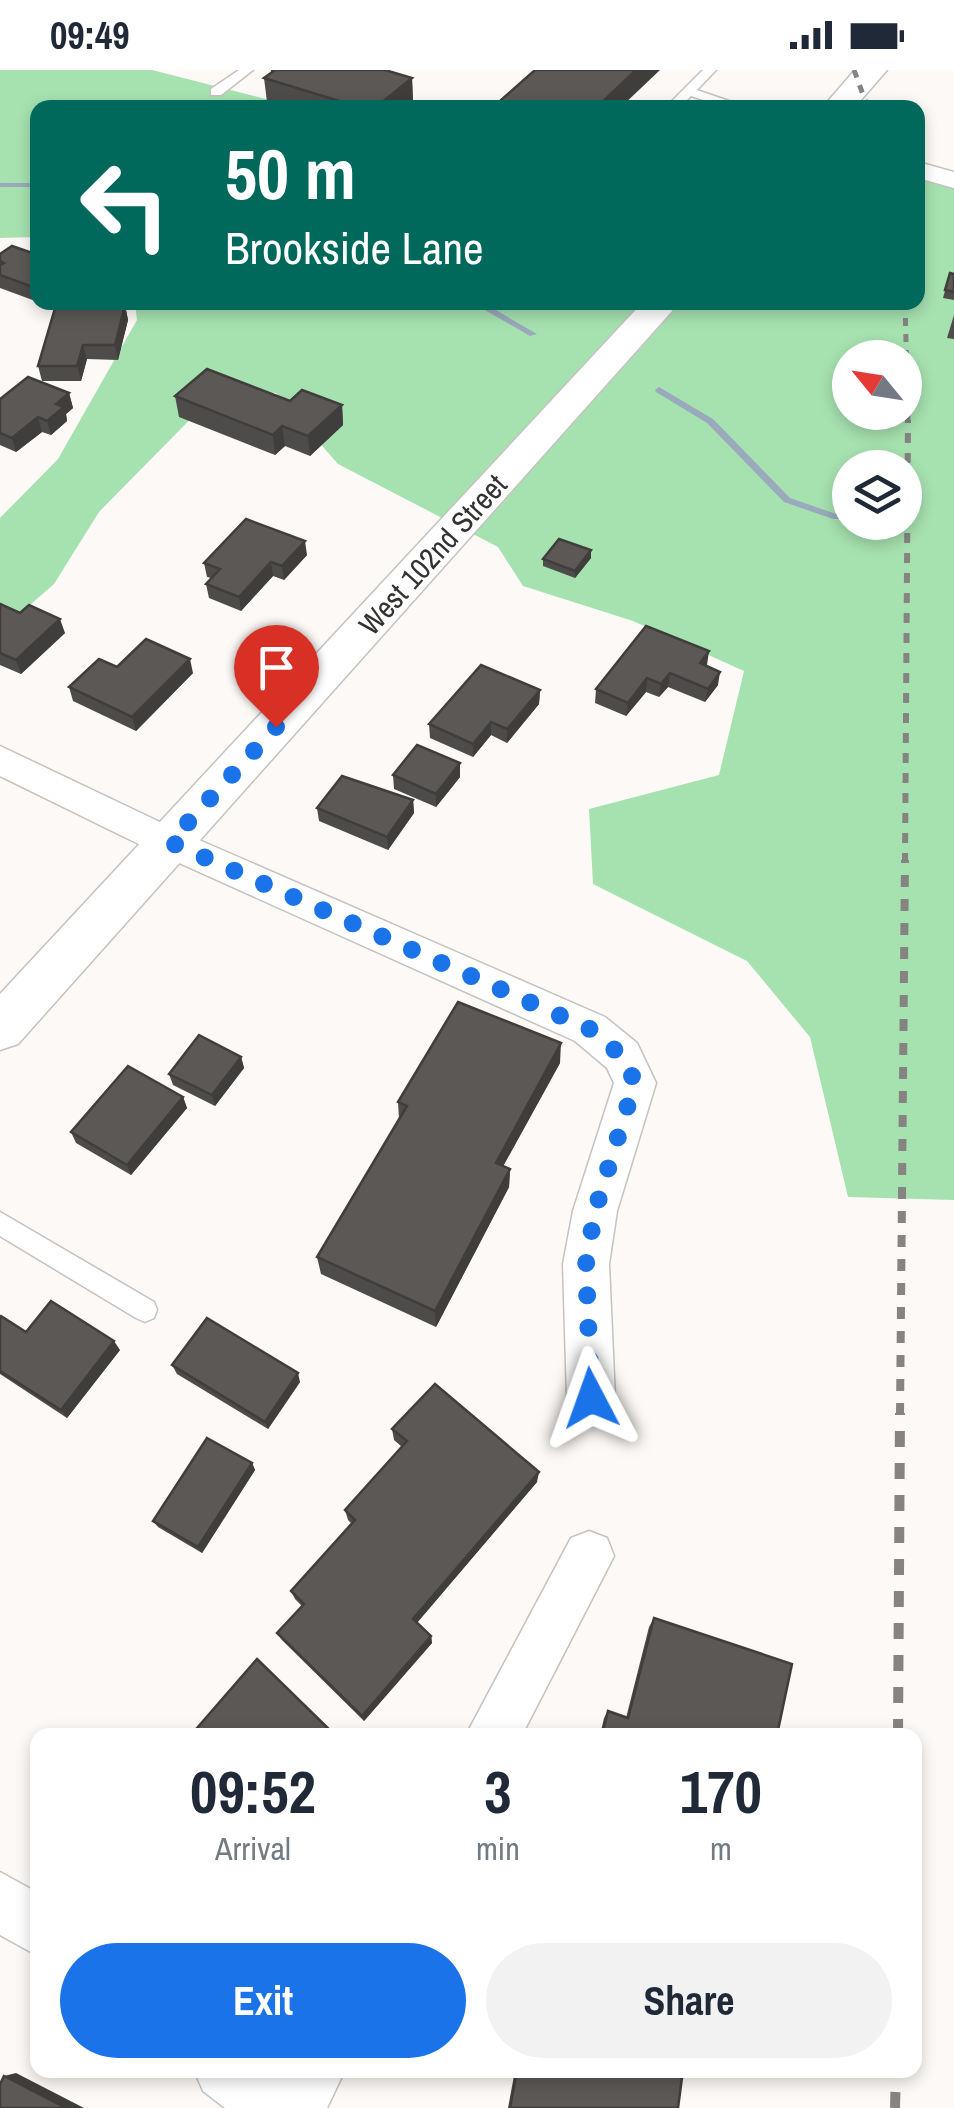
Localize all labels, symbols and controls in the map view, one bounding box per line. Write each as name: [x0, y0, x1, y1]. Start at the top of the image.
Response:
text: 09:49: [50, 10, 130, 61]
text: 50 m: [225, 127, 356, 221]
icon: left: [60, 140, 190, 270]
text: Brookside Lane: [225, 217, 483, 278]
north arrow: [832, 340, 922, 430]
map controls: [832, 340, 922, 540]
button: layers: [832, 450, 922, 540]
street label: West 102nd Street: [349, 465, 515, 643]
pin: [234, 625, 319, 728]
icon: arrive: [249, 640, 304, 695]
position arrow: [539, 1346, 643, 1450]
text: 09:52: [190, 1751, 316, 1832]
text: 3: [484, 1751, 512, 1832]
text: 170: [680, 1751, 762, 1832]
text: Arrival: [215, 1827, 291, 1870]
text: min: [476, 1827, 520, 1870]
text: m: [710, 1827, 732, 1870]
button: Exit: [60, 1943, 466, 2058]
button: Share: [486, 1943, 892, 2058]

